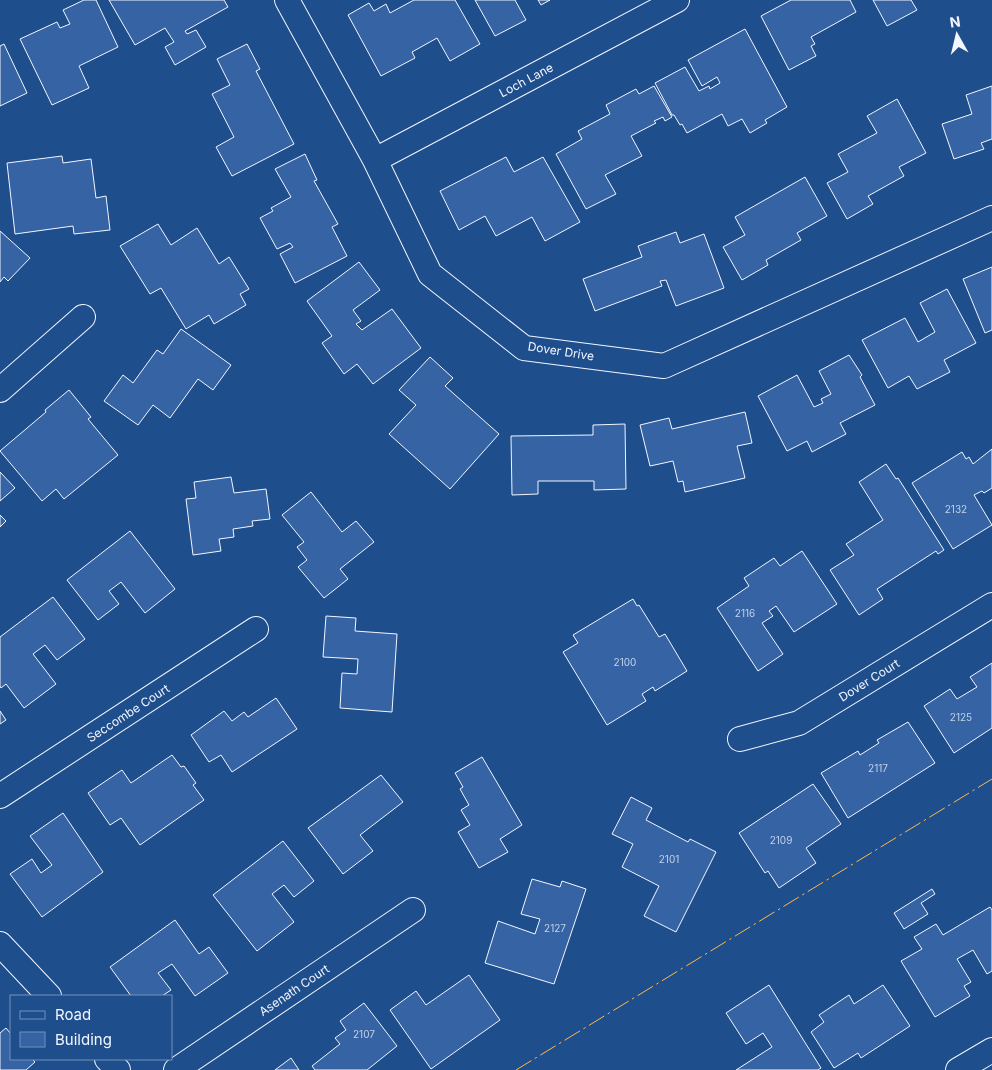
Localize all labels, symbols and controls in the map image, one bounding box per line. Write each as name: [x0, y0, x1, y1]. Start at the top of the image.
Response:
north arrow: [932, 10, 982, 60]
text: N: [949, 12, 962, 31]
street label: Loch Lane: [496, 60, 556, 100]
street label: Dover Drive: [527, 338, 595, 364]
house number: 2132: [945, 503, 967, 515]
house number: 2116: [735, 607, 755, 619]
street label: Dover Court: [836, 655, 902, 705]
house number: 2100: [614, 656, 636, 668]
street label: Seccombe Court: [84, 681, 172, 745]
house number: 2125: [950, 711, 972, 723]
house number: 2117: [868, 762, 888, 774]
house number: 2109: [770, 834, 792, 846]
house number: 2101: [659, 853, 679, 865]
house number: 2127: [544, 922, 566, 934]
street label: Asenath Court: [256, 961, 332, 1019]
legend: [10, 995, 172, 1060]
text: Road: [55, 1005, 91, 1024]
house number: 2107: [353, 1028, 375, 1040]
text: Building: [55, 1030, 112, 1049]

